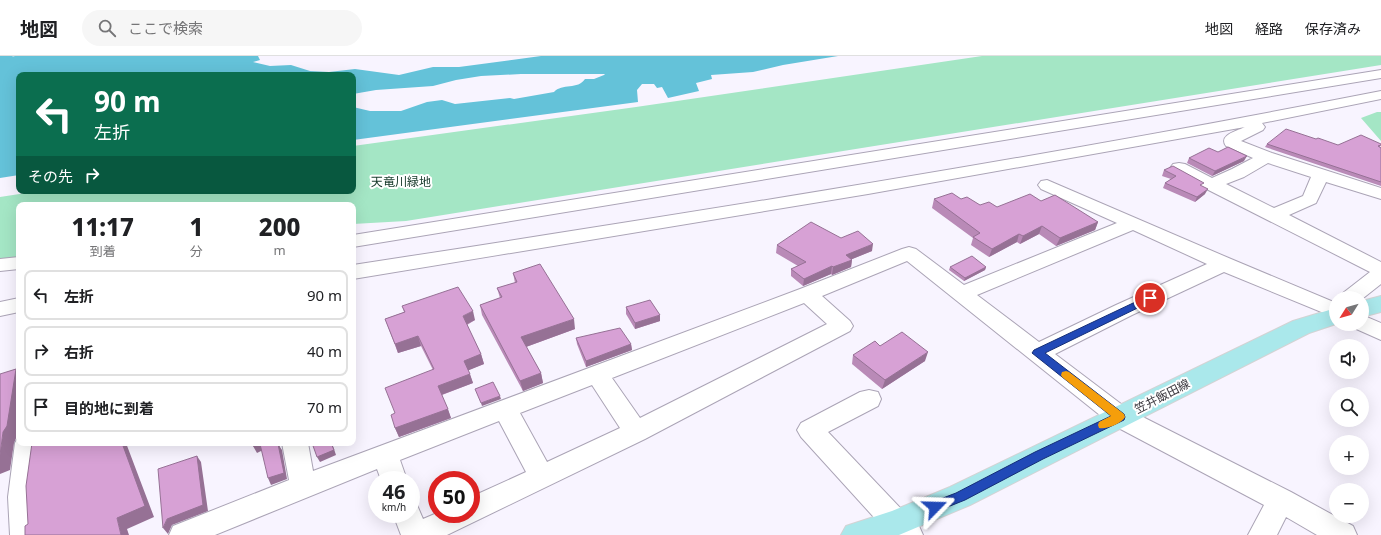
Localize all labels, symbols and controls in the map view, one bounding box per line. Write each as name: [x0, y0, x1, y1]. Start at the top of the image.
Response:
search box: [82, 10, 362, 46]
text: 地図: [20, 16, 58, 42]
icon: search: [96, 17, 118, 39]
text: ここで検索: [128, 18, 203, 38]
text: 地図: [1205, 19, 1233, 38]
text: 経路: [1255, 19, 1283, 38]
text: 保存済み: [1305, 19, 1361, 38]
text: 90 m: [94, 82, 161, 120]
icon: left: [28, 88, 80, 140]
text: 左折: [94, 120, 130, 144]
icon: right: [81, 164, 103, 186]
text: その先: [28, 166, 73, 186]
park label: 天竜川緑地: [371, 173, 431, 190]
text: 11:17: [72, 210, 134, 243]
text: 1: [189, 210, 203, 243]
text: 200: [259, 210, 300, 243]
text: m: [274, 241, 286, 259]
text: 到着: [90, 242, 116, 260]
text: 分: [190, 242, 203, 260]
pin: [1133, 281, 1167, 315]
icon: left: [30, 284, 52, 306]
text: 90 m: [307, 285, 342, 305]
text: 左折: [64, 286, 94, 306]
icon: arrive: [1139, 287, 1161, 309]
north arrow: [1329, 291, 1369, 331]
map controls: [1329, 291, 1369, 523]
button: sound: [1329, 339, 1369, 379]
icon: right: [30, 340, 52, 362]
text: 40 m: [307, 341, 342, 361]
text: 右折: [64, 342, 94, 362]
street label: 笠井飯田線: [1131, 375, 1193, 417]
button: search: [1329, 387, 1369, 427]
icon: arrive: [30, 396, 52, 418]
text: 70 m: [307, 397, 342, 417]
text: 目的地に到着: [64, 398, 154, 418]
button: +: [1329, 435, 1369, 475]
speed limit sign: 50: [428, 471, 480, 523]
text: 46: [383, 478, 405, 505]
button: −: [1329, 483, 1369, 523]
position arrow: [914, 486, 956, 528]
text: km/h: [382, 500, 406, 514]

